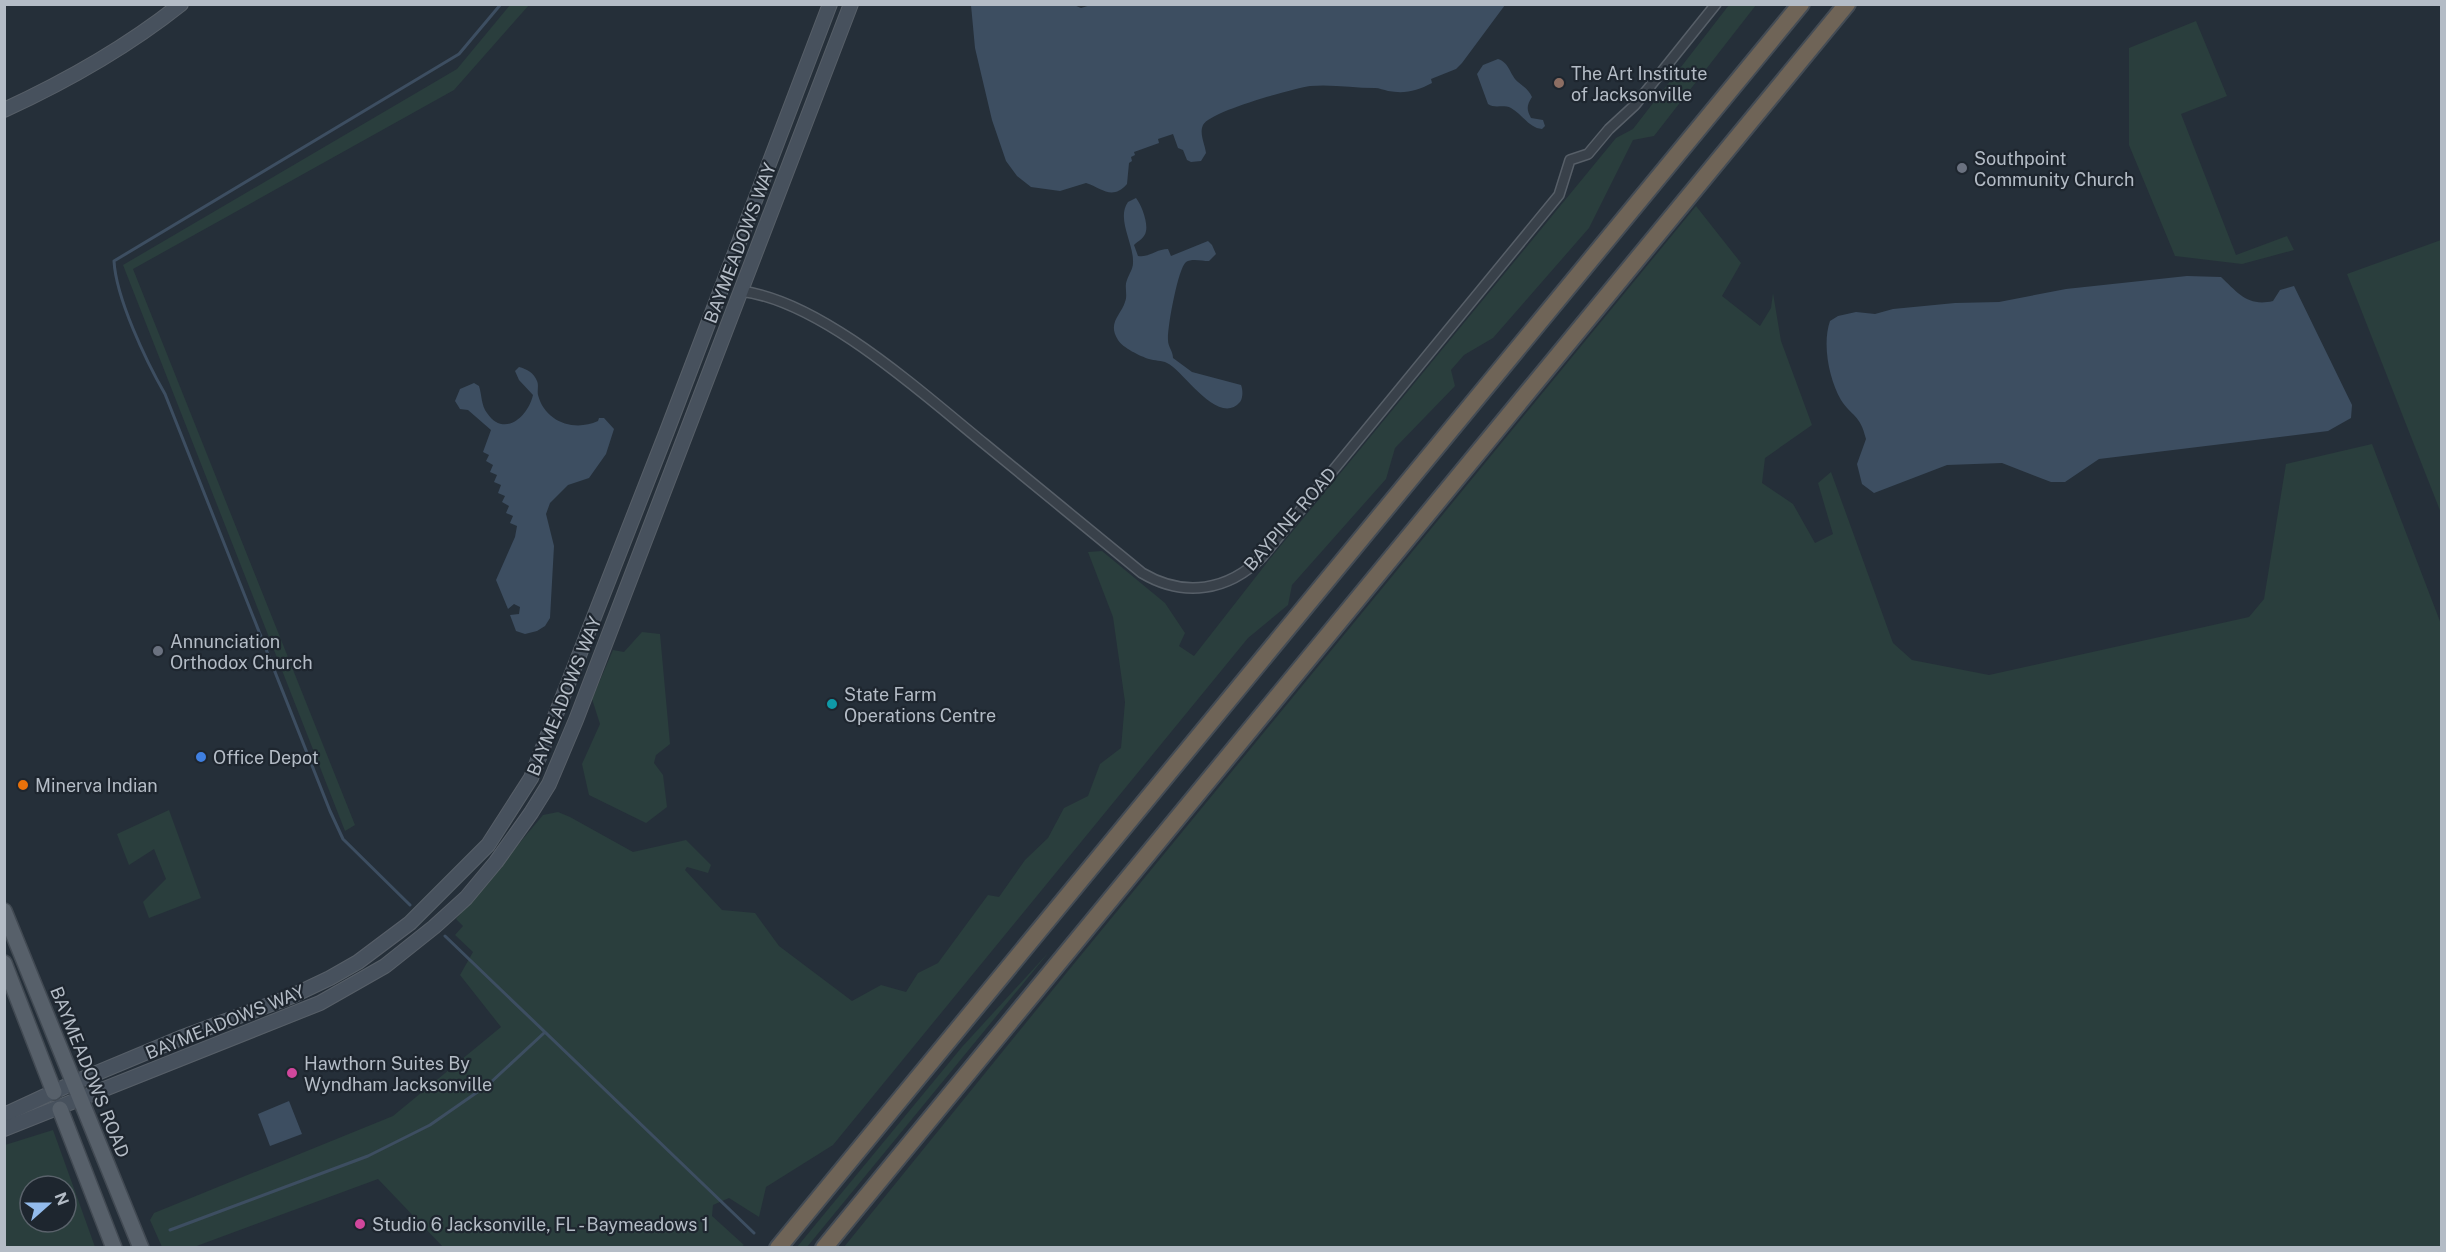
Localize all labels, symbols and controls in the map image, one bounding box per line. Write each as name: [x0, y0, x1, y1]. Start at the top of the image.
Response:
place label: The Art Institute of Jacksonville: [1571, 63, 1708, 105]
marker: The Art Institute of Jacksonville: [1552, 76, 1566, 90]
place label: Southpoint Community Church: [1974, 148, 2134, 190]
street label: BAYMEADOWS WAY: [700, 160, 780, 326]
marker: Southpoint Community Church: [1955, 161, 1969, 175]
street label: BAYPINE ROAD: [1239, 463, 1341, 575]
street label: BAYMEADOWS WAY: [522, 613, 606, 779]
place label: Annunciation Orthodox Church: [170, 631, 313, 673]
marker: Annunciation Orthodox Church: [151, 644, 165, 658]
place label: State Farm Operations Centre: [844, 684, 996, 726]
marker: State Farm Operations Centre: [825, 697, 839, 711]
place label: Office Depot: [213, 747, 319, 768]
marker: Office Depot: [194, 750, 208, 764]
place label: Minerva Indian: [35, 775, 158, 796]
marker: Minerva Indian: [16, 778, 30, 792]
street label: BAYMEADOWS WAY: [142, 980, 308, 1064]
street label: BAYMEADOWS ROAD: [46, 983, 134, 1161]
place label: Hawthorn Suites By Wyndham Jacksonville: [304, 1053, 492, 1095]
marker: Hawthorn Suites By Wyndham Jacksonville: [285, 1066, 299, 1080]
north arrow: [18, 1174, 78, 1234]
text: N: [50, 1190, 73, 1208]
place label: Studio 6 Jacksonville, FL - Baymeadows 1: [372, 1214, 709, 1235]
marker: Studio 6 Jacksonville, FL - Baymeadows 1: [353, 1217, 367, 1231]

